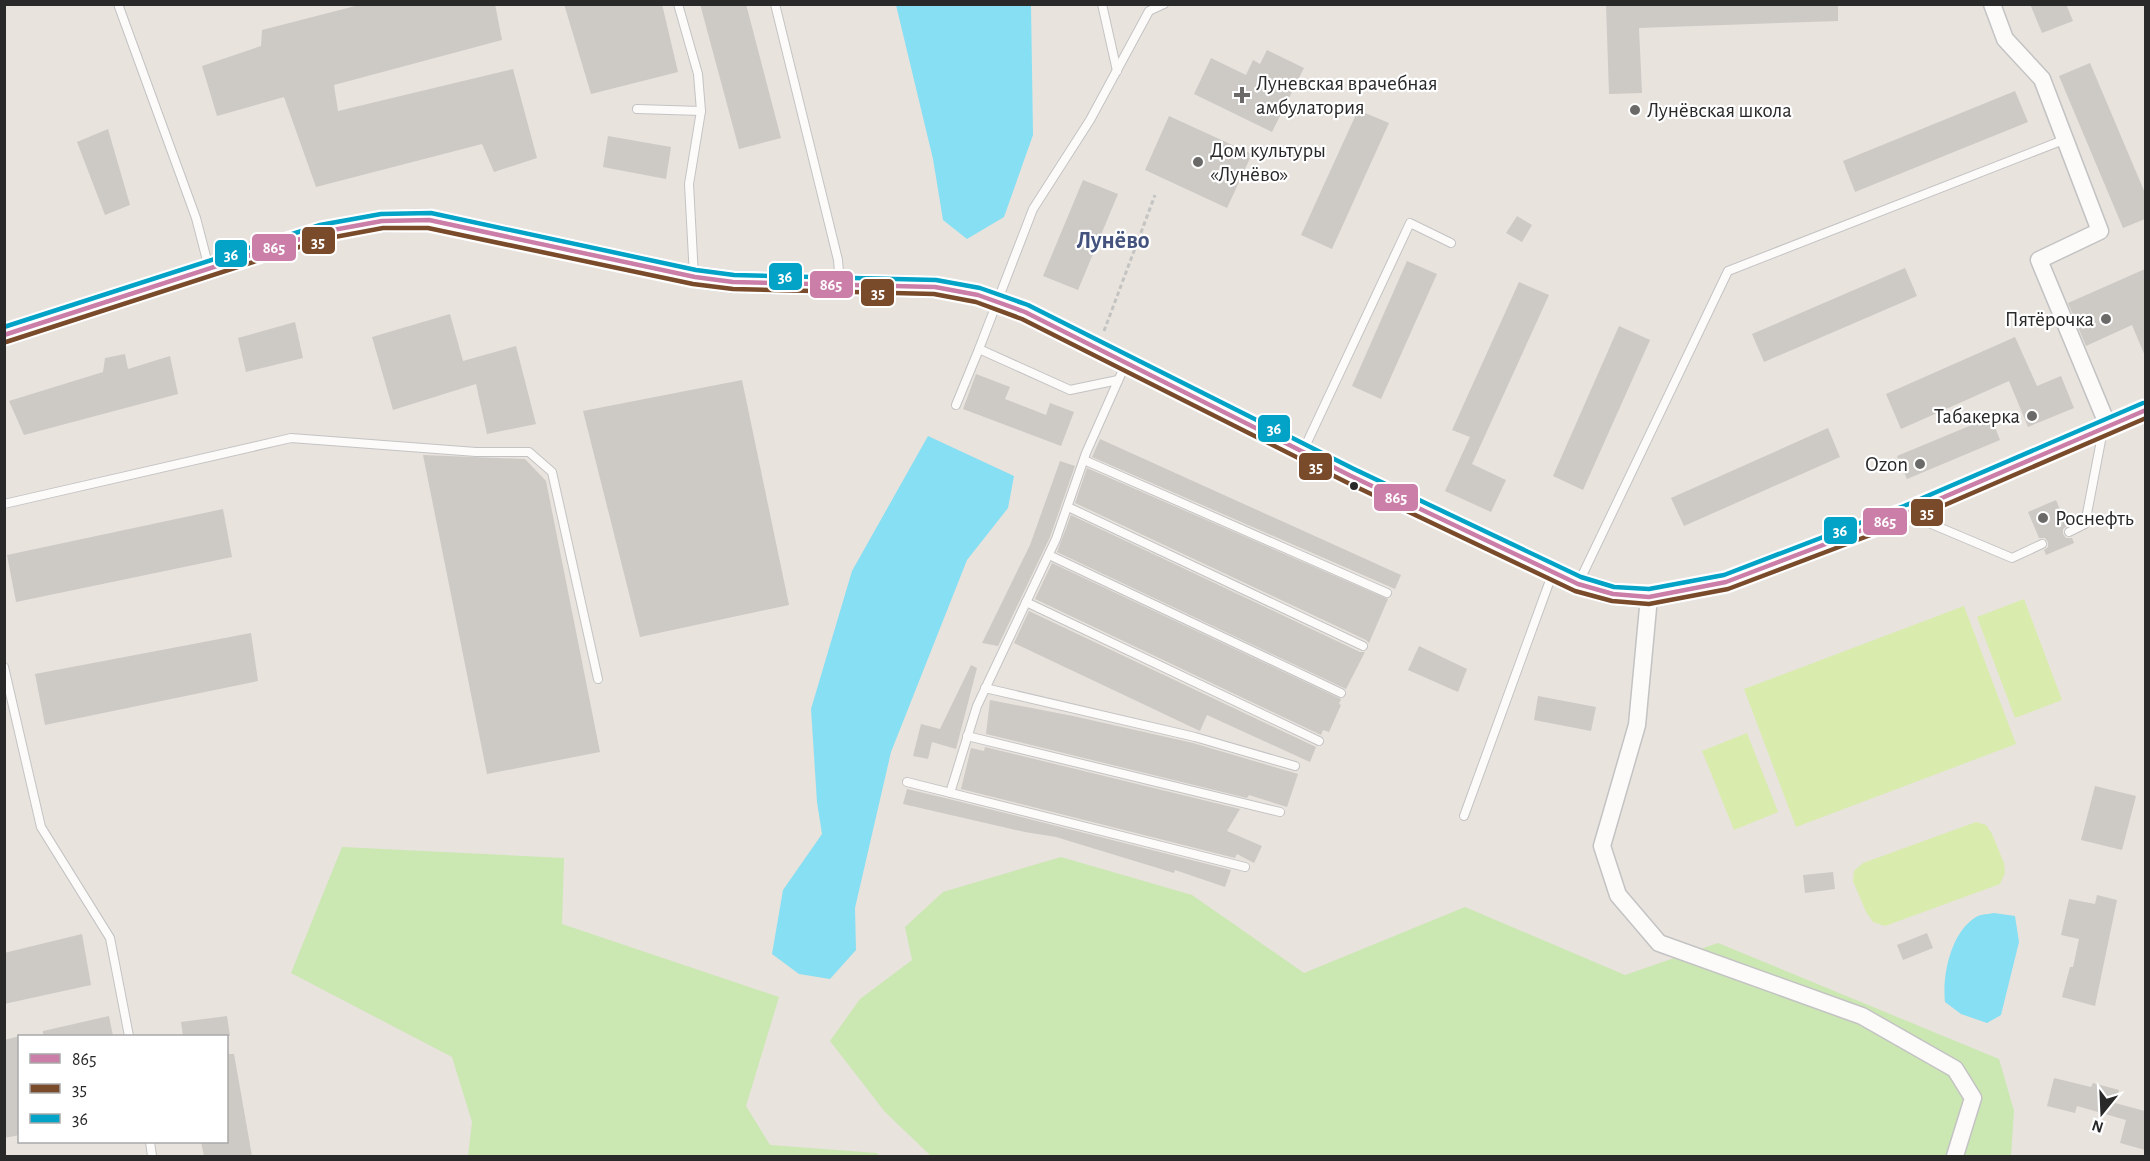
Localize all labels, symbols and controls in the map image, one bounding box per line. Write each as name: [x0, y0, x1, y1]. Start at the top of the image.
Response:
place label: Луневская врачебная амбулатория: [1256, 73, 1438, 118]
marker: Луневская врачебная амбулатория: [1233, 86, 1251, 104]
place label: Лунёвская школа: [1647, 100, 1792, 121]
marker: Лунёвская школа: [1628, 103, 1642, 117]
place label: Дом культуры «Лунёво»: [1210, 140, 1326, 185]
marker: Дом культуры «Лунёво»: [1191, 155, 1205, 169]
line badge: 35: [301, 226, 336, 255]
district label: Лунёво: [1076, 229, 1150, 253]
line badge: 865: [251, 233, 297, 262]
text: 35: [311, 234, 325, 250]
line badge: 36: [214, 239, 248, 268]
text: 865: [263, 240, 285, 256]
text: 36: [224, 247, 239, 263]
line badge: 36: [768, 262, 803, 291]
text: 36: [778, 269, 793, 285]
line badge: 865: [809, 270, 854, 299]
text: 865: [820, 277, 842, 293]
line badge: 35: [860, 278, 895, 307]
text: 35: [871, 285, 885, 301]
place label: Пятёрочка: [2005, 309, 2094, 330]
marker: Пятёрочка: [2099, 312, 2113, 326]
place label: Табакерка: [1934, 406, 2020, 427]
marker: Табакерка: [2025, 409, 2039, 423]
line badge: 36: [1257, 414, 1291, 443]
text: 36: [1267, 421, 1282, 437]
line badge: 35: [1298, 452, 1333, 481]
place label: Ozon: [1865, 454, 1908, 475]
marker: Ozon: [1913, 457, 1927, 471]
text: 35: [1309, 459, 1323, 475]
unlabelled marker: [1348, 480, 1360, 492]
line badge: 865: [1373, 483, 1419, 512]
text: 865: [1385, 490, 1407, 506]
line badge: 35: [1910, 498, 1944, 527]
text: 35: [1920, 505, 1934, 521]
line badge: 865: [1862, 507, 1908, 536]
place label: Роснефть: [2055, 508, 2134, 529]
marker: Роснефть: [2036, 511, 2050, 525]
text: 865: [1874, 514, 1896, 530]
line badge: 36: [1823, 516, 1858, 545]
text: 36: [1833, 523, 1848, 539]
legend: [18, 1035, 228, 1143]
text: 865: [72, 1051, 97, 1069]
text: 35: [72, 1081, 87, 1099]
north arrow: [2072, 1083, 2132, 1143]
text: 36: [72, 1111, 88, 1129]
text: N: [2090, 1117, 2105, 1136]

